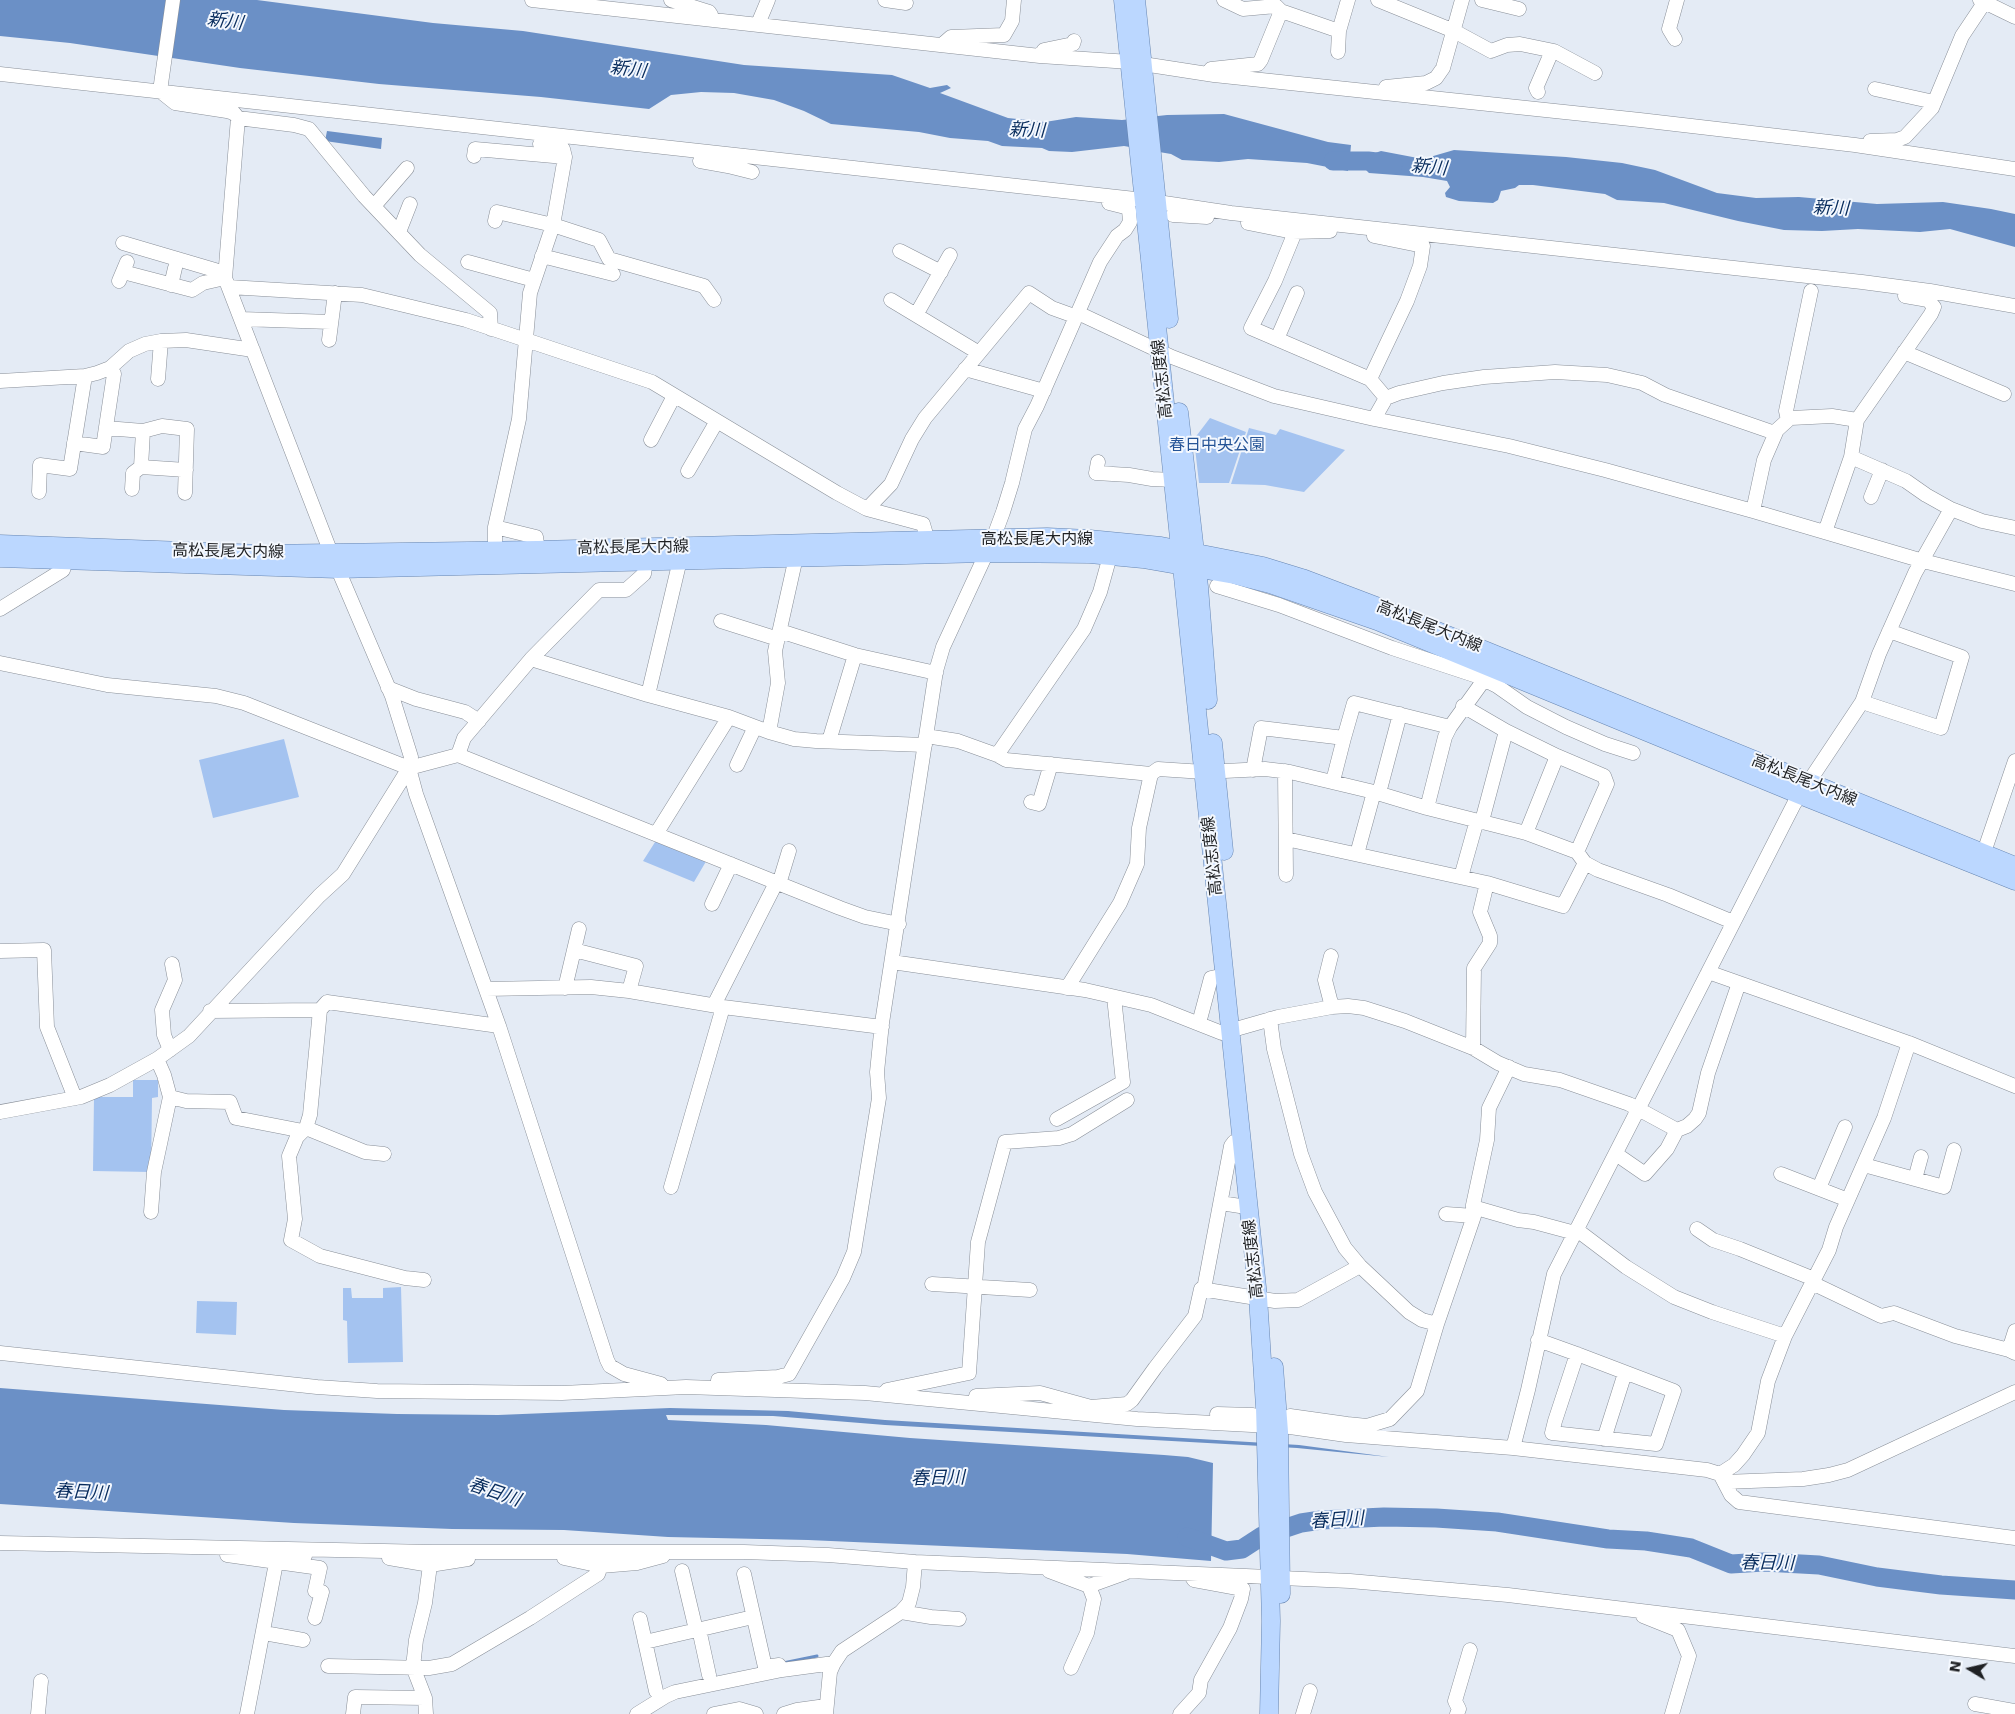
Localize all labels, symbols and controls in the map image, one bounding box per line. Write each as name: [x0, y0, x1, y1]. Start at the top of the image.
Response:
water label: 新川: [206, 9, 244, 35]
water label: 新川: [609, 57, 647, 83]
water label: 新川: [1009, 120, 1045, 142]
water label: 新川: [1410, 156, 1448, 180]
water label: 新川: [1813, 198, 1849, 220]
street label: 高松志度線: [1149, 338, 1177, 420]
park label: 春日中央公園: [1169, 436, 1265, 456]
street label: 高松長尾大内線: [981, 530, 1093, 550]
street label: 高松長尾大内線: [577, 537, 689, 559]
street label: 高松長尾大内線: [172, 541, 284, 563]
street label: 高松長尾大内線: [1373, 597, 1485, 657]
street label: 高松長尾大内線: [1748, 751, 1860, 811]
street label: 高松志度線: [1199, 815, 1227, 897]
street label: 高松志度線: [1240, 1218, 1268, 1300]
water label: 春日川: [911, 1468, 965, 1490]
water label: 春日川: [465, 1474, 523, 1512]
water label: 春日川: [53, 1481, 109, 1505]
water label: 春日川: [1309, 1508, 1365, 1534]
water label: 春日川: [1740, 1553, 1794, 1575]
north arrow: [1945, 1644, 1995, 1694]
text: N: [1946, 1660, 1964, 1674]

